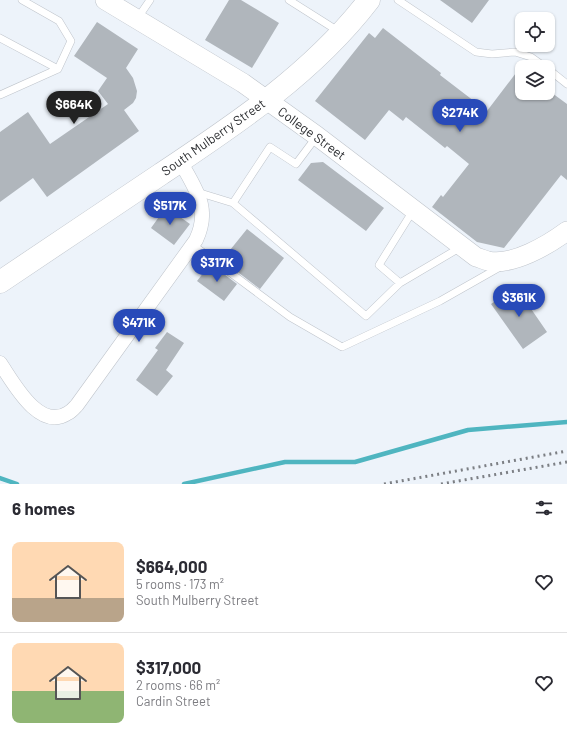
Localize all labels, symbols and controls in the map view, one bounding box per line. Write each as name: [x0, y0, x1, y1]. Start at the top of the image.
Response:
map controls: [515, 12, 555, 100]
button: locate: [515, 12, 555, 52]
button: layers: [515, 60, 555, 100]
pin: $664K: [46, 91, 102, 125]
street label: South Mulberry Street: [158, 95, 268, 179]
text: $664K: [55, 96, 93, 112]
pin: $274K: [432, 99, 488, 133]
street label: College Street: [275, 103, 349, 163]
text: $274K: [441, 104, 479, 120]
pin: $517K: [142, 192, 198, 226]
text: $517K: [153, 197, 187, 213]
pin: $317K: [189, 249, 245, 283]
text: $317K: [200, 254, 234, 270]
pin: $361K: [491, 284, 547, 318]
text: $361K: [502, 289, 536, 305]
pin: $471K: [111, 309, 167, 343]
text: $471K: [122, 314, 156, 330]
icon: filters: [533, 497, 555, 519]
text: 6 homes: [12, 498, 75, 518]
text: $664,000: [136, 556, 207, 576]
icon: home: [44, 558, 92, 606]
icon: heart: [533, 571, 555, 593]
text: 5 rooms · 173 m²: [136, 576, 224, 592]
text: South Mulberry Street: [136, 592, 259, 608]
text: $317,000: [136, 657, 201, 677]
icon: home: [44, 659, 92, 707]
icon: heart: [533, 672, 555, 694]
text: 2 rooms · 66 m²: [136, 677, 220, 693]
text: Cardin Street: [136, 693, 211, 709]

